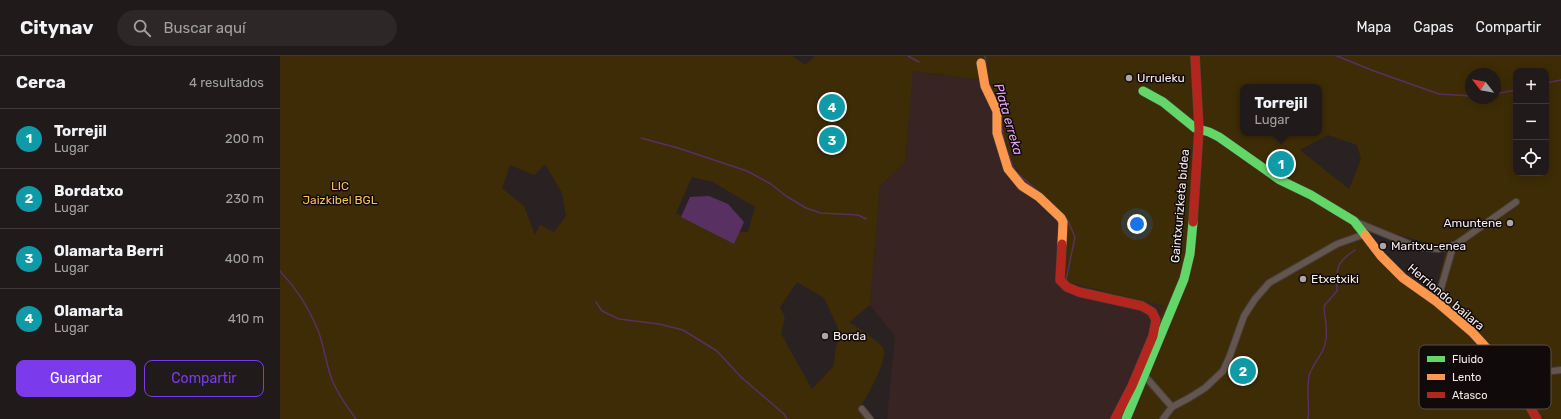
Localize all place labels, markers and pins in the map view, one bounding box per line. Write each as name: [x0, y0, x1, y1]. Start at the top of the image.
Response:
place label: Urruleku: [1137, 71, 1185, 85]
marker: Urruleku: [1124, 73, 1134, 83]
pin: 4: [819, 92, 845, 122]
pin: 3: [819, 125, 845, 155]
pin: 1: [1268, 149, 1294, 179]
place label: Amuntene: [1443, 216, 1502, 230]
marker: Amuntene: [1505, 218, 1515, 228]
place label: Maritxu-enea: [1391, 239, 1466, 253]
marker: Maritxu-enea: [1378, 241, 1388, 251]
place label: Etxetxiki: [1311, 272, 1359, 286]
marker: Etxetxiki: [1298, 274, 1308, 284]
place label: Borda: [833, 329, 866, 343]
marker: Borda: [820, 331, 830, 341]
pin: 2: [1230, 356, 1256, 386]

